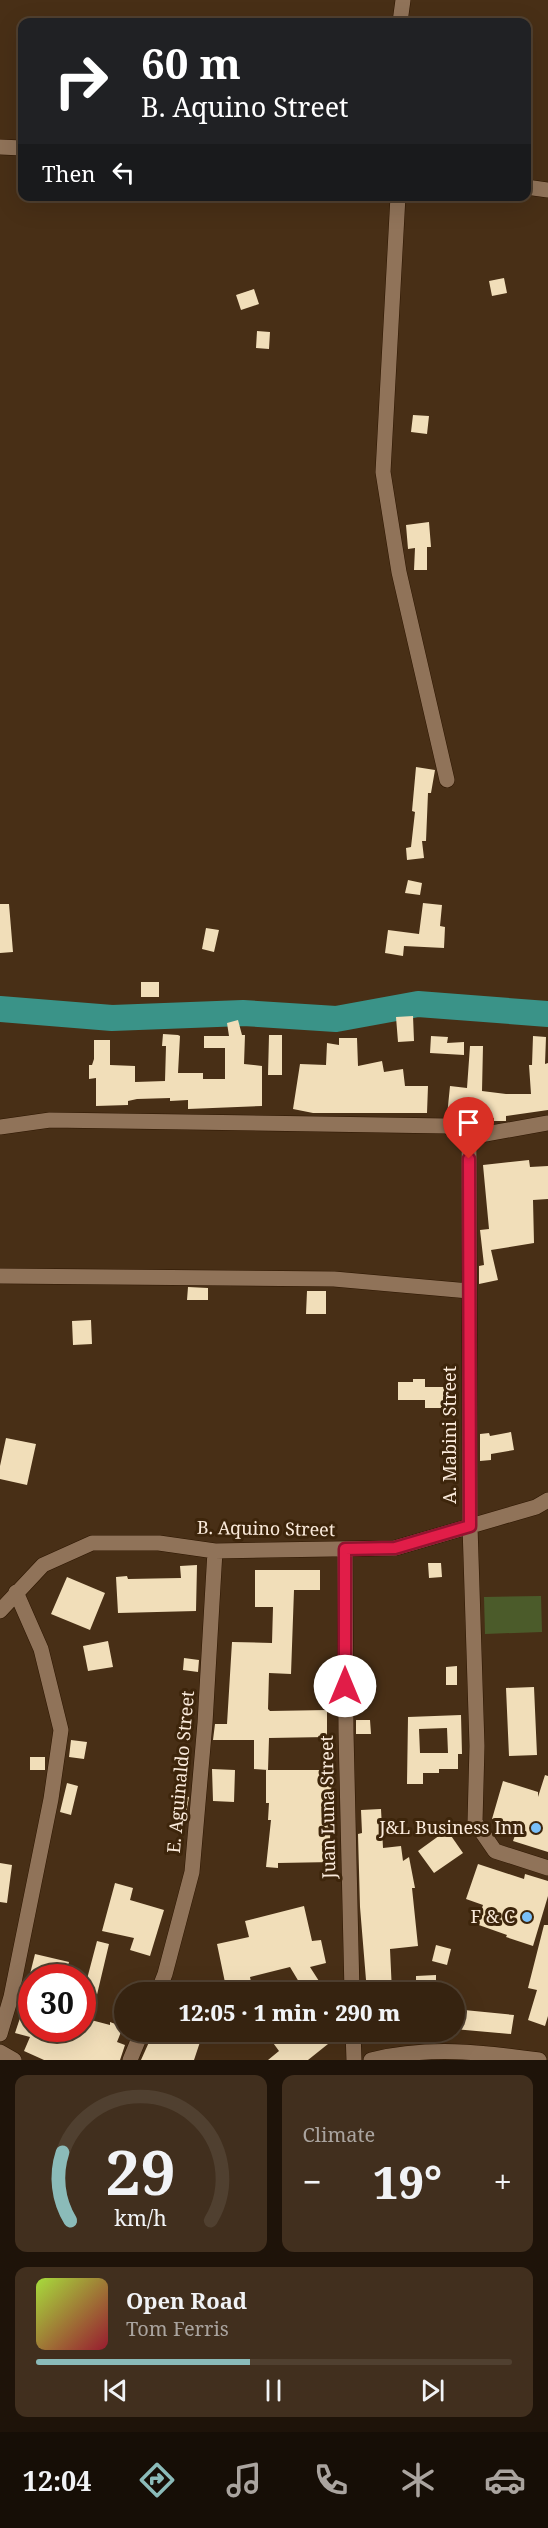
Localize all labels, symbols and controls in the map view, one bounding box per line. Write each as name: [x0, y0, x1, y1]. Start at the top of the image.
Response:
text: 60 m: [141, 34, 241, 91]
icon: right: [42, 42, 120, 120]
text: B. Aquino Street: [141, 88, 349, 125]
icon: left: [107, 156, 140, 189]
text: Then: [42, 158, 95, 188]
pin: [443, 1097, 494, 1159]
icon: arrive: [452, 1106, 485, 1139]
street label: A. Mabini Street: [437, 1366, 461, 1504]
street label: B. Aquino Street: [197, 1515, 335, 1541]
position arrow: [313, 1654, 377, 1718]
street label: E. Aguinaldo Street: [161, 1690, 199, 1854]
street label: Juan Luna Street: [314, 1735, 340, 1880]
place label: J&L Business Inn: [378, 1815, 524, 1839]
marker: J&L Business Inn: [529, 1821, 543, 1835]
place label: F & C: [471, 1904, 515, 1928]
marker: F & C: [520, 1910, 534, 1924]
speed limit sign: 30: [18, 1964, 96, 2042]
text: 12:05 · 1 min · 290 m: [179, 1997, 400, 2027]
text: Climate: [303, 2121, 375, 2148]
text: 29: [105, 2128, 176, 2213]
text: 19°: [373, 2151, 442, 2212]
text: −: [303, 2159, 322, 2204]
text: +: [494, 2159, 512, 2204]
text: km/h: [114, 2203, 167, 2232]
text: Open Road: [126, 2285, 247, 2315]
text: Tom Ferris: [126, 2315, 229, 2342]
icon: previous: [99, 2374, 132, 2407]
icon: pause: [257, 2374, 290, 2407]
icon: next: [416, 2374, 449, 2407]
icon: directions: [136, 2459, 178, 2501]
icon: music: [223, 2459, 265, 2501]
icon: phone: [310, 2459, 352, 2501]
icon: climate: [397, 2459, 439, 2501]
icon: car: [484, 2459, 526, 2501]
text: 12:04: [22, 2462, 92, 2499]

